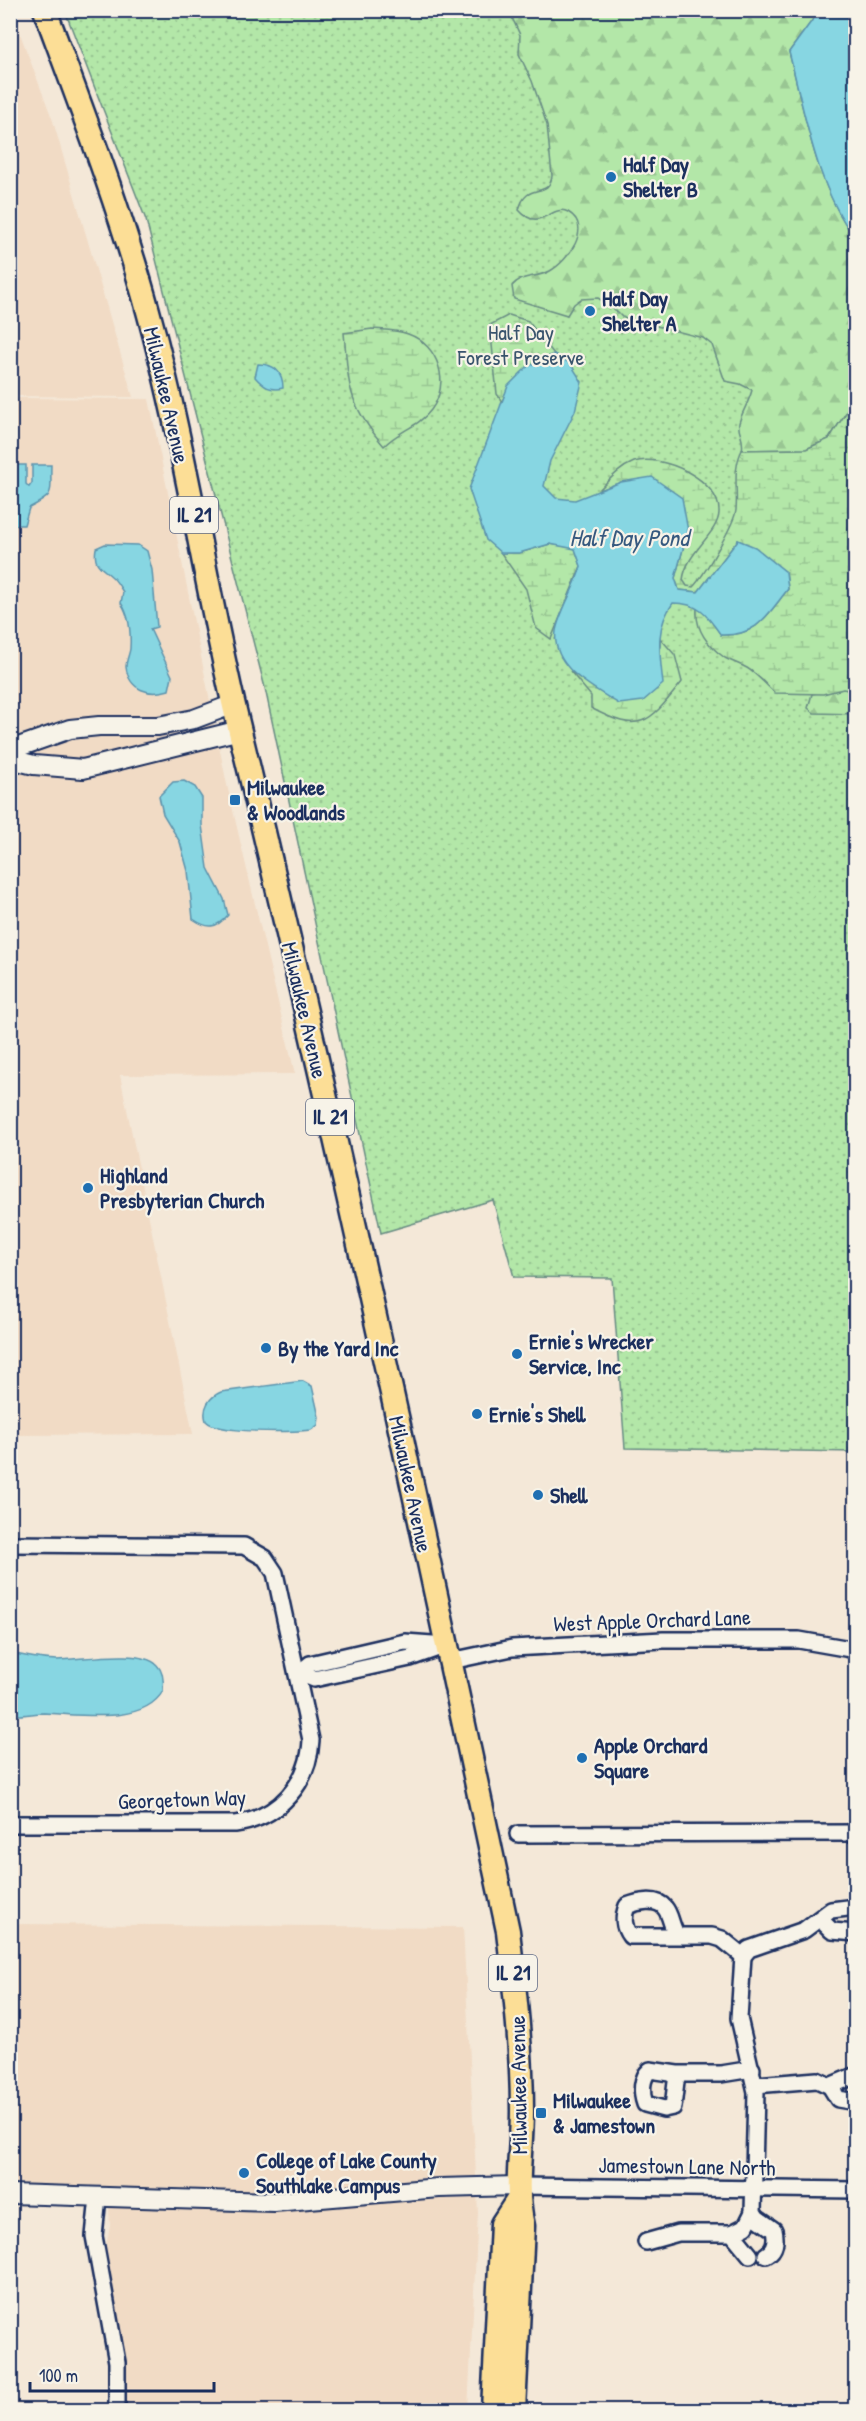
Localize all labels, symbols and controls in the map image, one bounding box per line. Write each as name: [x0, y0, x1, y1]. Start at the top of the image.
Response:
place label: Half Day Shelter B: [623, 149, 698, 204]
marker: Half Day Shelter B: [604, 170, 618, 184]
place label: Half Day Shelter A: [602, 283, 677, 338]
marker: Half Day Shelter A: [583, 304, 597, 318]
park label: Half Day Forest Preserve: [457, 317, 584, 372]
street label: Milwaukee Avenue: [137, 324, 197, 466]
road number: IL 21: [170, 497, 218, 533]
water label: Half Day Pond: [569, 521, 692, 554]
place label: Milwaukee & Woodlands: [247, 772, 346, 827]
marker: Milwaukee & Woodlands: [228, 793, 242, 807]
street label: Milwaukee Avenue: [275, 939, 335, 1081]
road number: IL 21: [306, 1099, 354, 1135]
place label: Highland Presbyterian Church: [100, 1160, 265, 1216]
marker: Highland Presbyterian Church: [81, 1181, 95, 1195]
place label: Ernie's Wrecker Service, Inc: [529, 1326, 654, 1381]
place label: By the Yard Inc: [278, 1333, 399, 1364]
marker: By the Yard Inc: [259, 1341, 273, 1355]
marker: Ernie's Wrecker Service, Inc: [510, 1347, 524, 1361]
place label: Ernie's Shell: [489, 1399, 586, 1429]
marker: Ernie's Shell: [470, 1407, 484, 1421]
street label: Milwaukee Avenue: [382, 1413, 440, 1555]
place label: Shell: [550, 1480, 588, 1510]
marker: Shell: [531, 1488, 545, 1502]
street label: West Apple Orchard Lane: [553, 1602, 751, 1638]
place label: Apple Orchard Square: [594, 1730, 708, 1786]
marker: Apple Orchard Square: [575, 1751, 589, 1765]
street label: Georgetown Way: [117, 1782, 247, 1816]
road number: IL 21: [489, 1955, 537, 1991]
street label: Milwaukee Avenue: [502, 2015, 534, 2155]
place label: Milwaukee & Jamestown: [553, 2085, 655, 2140]
marker: Milwaukee & Jamestown: [534, 2106, 548, 2120]
place label: College of Lake County Southlake Campus: [256, 2145, 438, 2201]
street label: Jamestown Lane North: [598, 2149, 776, 2183]
marker: College of Lake County Southlake Campus: [237, 2166, 251, 2180]
scale bar: [30, 2355, 214, 2393]
text: 100 m: [39, 2363, 78, 2388]

